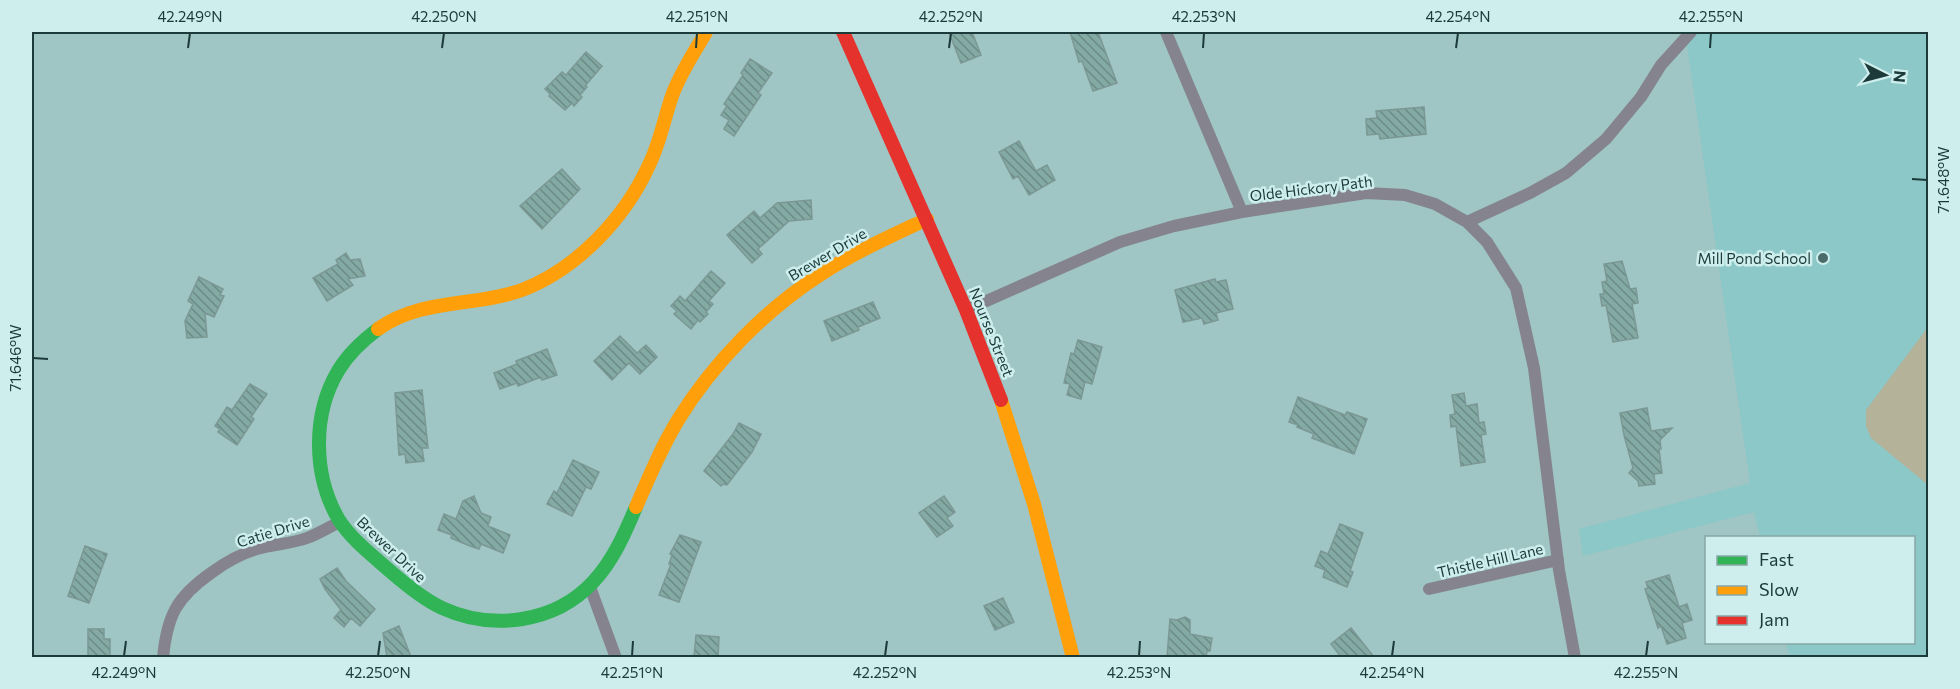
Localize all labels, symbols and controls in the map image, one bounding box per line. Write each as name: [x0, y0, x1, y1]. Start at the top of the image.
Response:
text: 42.249°N: [157, 7, 223, 25]
text: 42.250°N: [411, 7, 477, 25]
text: 42.251°N: [666, 7, 728, 25]
text: 42.252°N: [919, 7, 983, 25]
text: 42.253°N: [1172, 7, 1236, 25]
text: 42.254°N: [1426, 7, 1490, 25]
text: 42.255°N: [1679, 7, 1743, 25]
north arrow: [1855, 45, 1915, 105]
text: N: [1890, 70, 1910, 84]
text: 71.648°W: [1934, 146, 1952, 214]
street label: Olde Hickory Path: [1249, 172, 1373, 204]
street label: Brewer Drive: [785, 224, 869, 284]
place label: Mill Pond School: [1697, 249, 1811, 267]
marker: Mill Pond School: [1816, 251, 1830, 265]
street label: Nourse Street: [966, 285, 1018, 379]
text: 71.646°W: [6, 324, 24, 392]
street label: Catie Drive: [234, 511, 312, 551]
street label: Brewer Drive: [354, 512, 430, 586]
legend: [1705, 536, 1915, 644]
street label: Thistle Hill Lane: [1435, 539, 1545, 581]
text: Fast: [1759, 548, 1794, 570]
text: Slow: [1759, 578, 1799, 600]
text: Jam: [1759, 608, 1789, 630]
text: 42.249°N: [91, 663, 157, 681]
text: 42.250°N: [345, 663, 411, 681]
text: 42.251°N: [601, 663, 663, 681]
text: 42.252°N: [853, 663, 917, 681]
text: 42.253°N: [1107, 663, 1171, 681]
text: 42.254°N: [1360, 663, 1424, 681]
text: 42.255°N: [1614, 663, 1678, 681]

